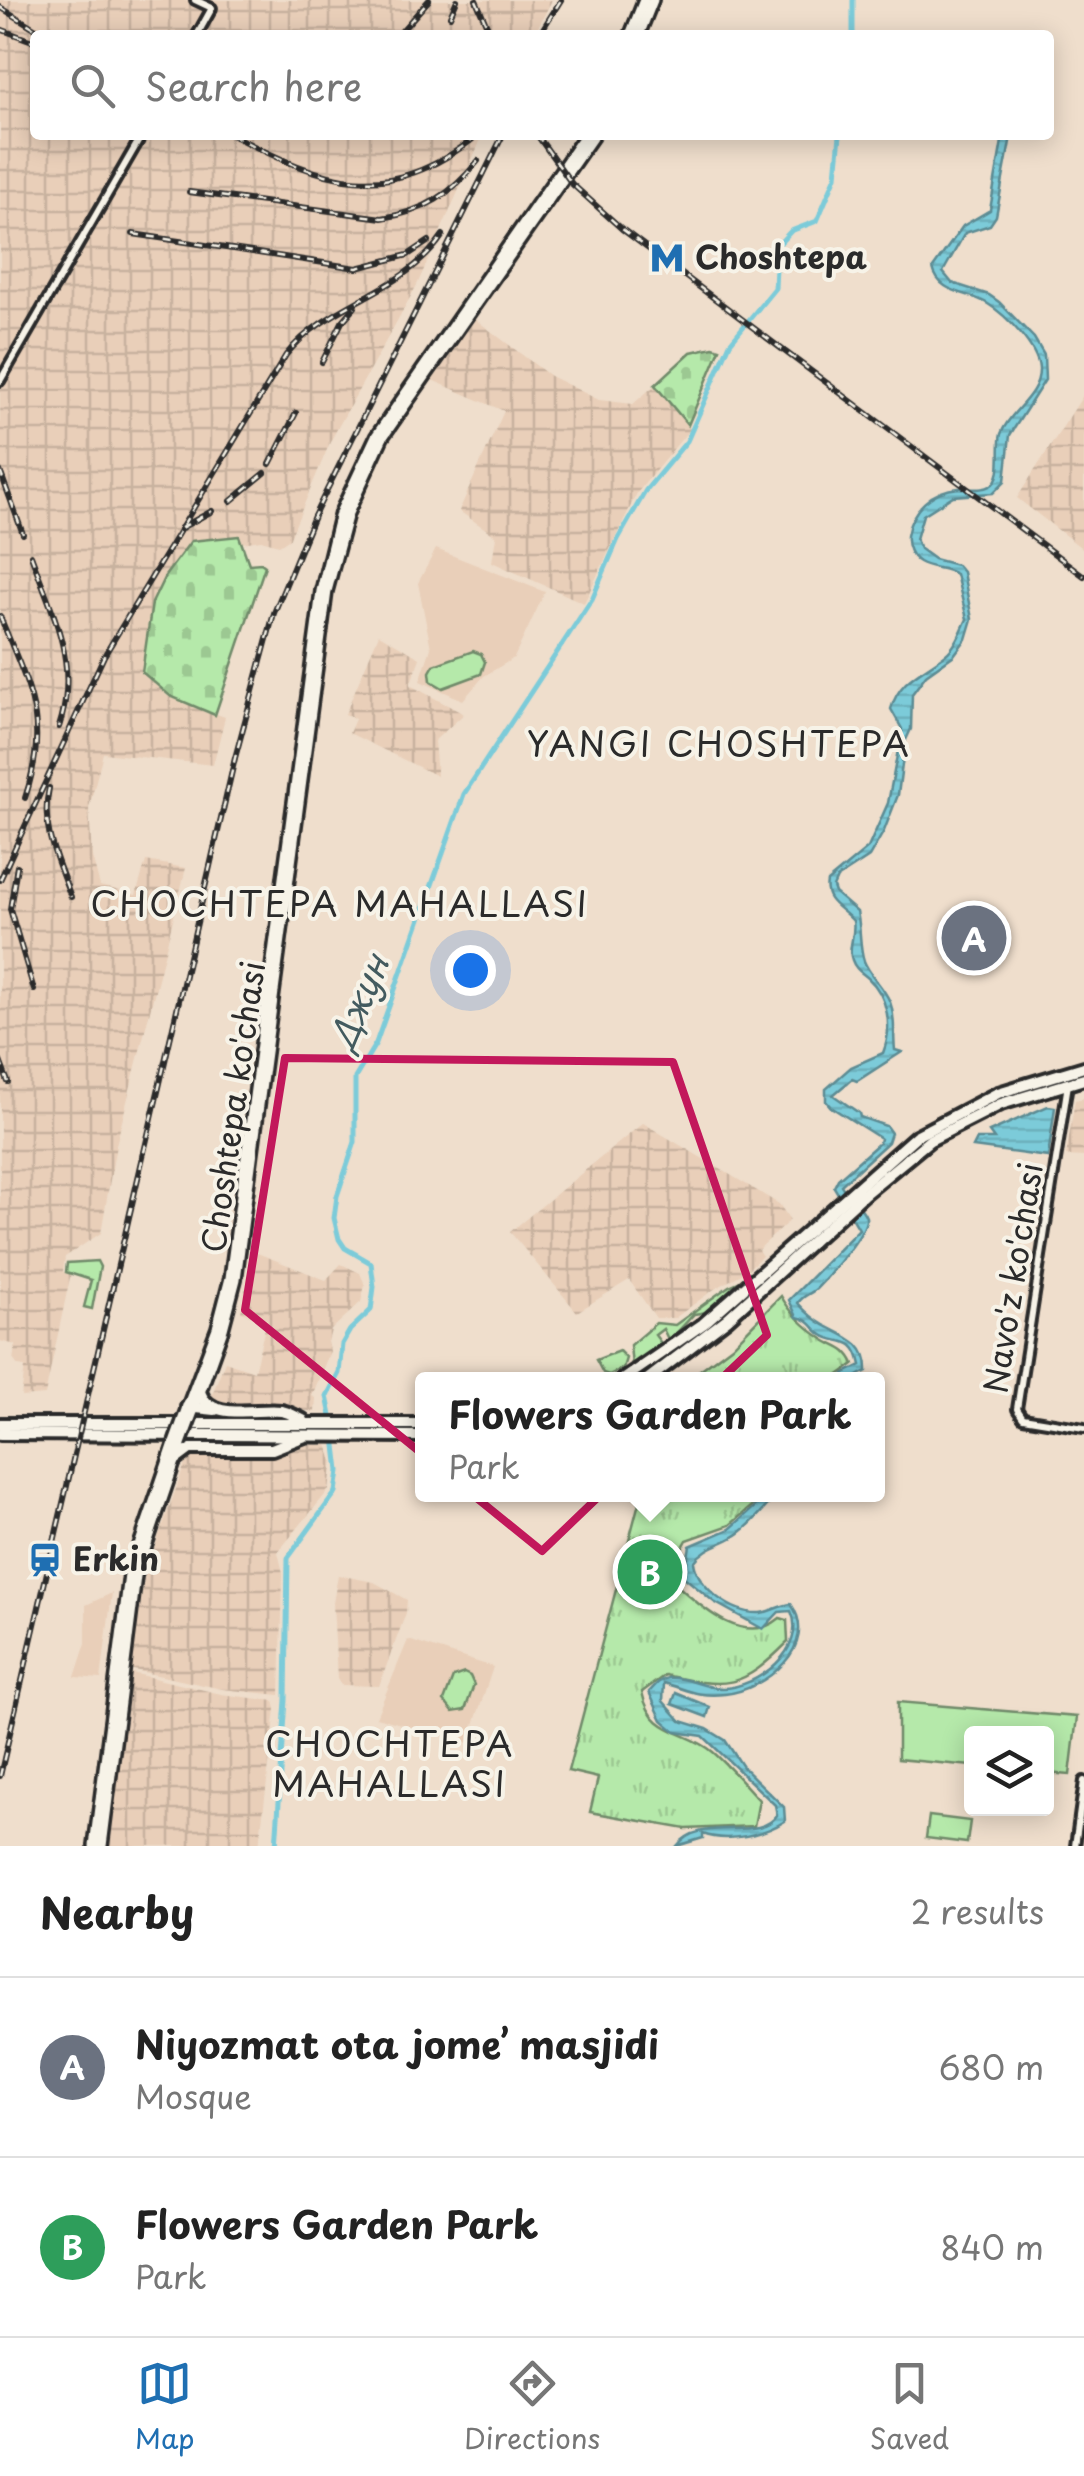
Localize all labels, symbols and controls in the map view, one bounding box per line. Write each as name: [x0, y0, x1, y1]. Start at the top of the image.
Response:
search box: [30, 30, 1054, 140]
text: Search here: [145, 57, 362, 114]
icon: search: [65, 58, 120, 113]
place label: Choshtepa: [695, 232, 867, 280]
metro station icon: Choshtepa: [648, 239, 686, 277]
district label: YANGI CHOSHTEPA: [526, 716, 912, 769]
district label: CHOCHTEPA MAHALLASI: [90, 876, 590, 929]
pin: A: [942, 900, 1006, 976]
water label: Джун: [313, 944, 402, 1059]
your location: [445, 945, 496, 996]
street label: Choshtepa ko'chasi: [188, 958, 276, 1255]
street label: Navo'z ko'chasi: [970, 1159, 1054, 1396]
popup: [415, 1372, 885, 1502]
text: Flowers Garden Park: [448, 1385, 852, 1442]
text: Park: [448, 1442, 520, 1490]
place label: Erkin: [73, 1534, 159, 1582]
pin: B: [618, 1534, 682, 1610]
station icon: Erkin: [26, 1541, 64, 1579]
district label: CHOCHTEPA MAHALLASI: [265, 1716, 515, 1809]
map controls: [964, 1726, 1054, 1816]
button: layers: [964, 1726, 1054, 1816]
text: Nearby: [40, 1880, 194, 1943]
text: 2 results: [911, 1887, 1044, 1935]
text: Niyozmat ota jome’ masjidi: [135, 2015, 659, 2072]
text: A: [60, 2043, 85, 2091]
text: 680 m: [939, 2043, 1044, 2091]
text: Mosque: [135, 2072, 252, 2120]
text: Flowers Garden Park: [135, 2195, 538, 2252]
text: B: [62, 2223, 83, 2271]
text: 840 m: [941, 2223, 1044, 2271]
text: Park: [135, 2252, 207, 2300]
tab: Map: [135, 2356, 195, 2459]
tab: Directions: [464, 2356, 600, 2459]
tab: Saved: [870, 2356, 949, 2459]

